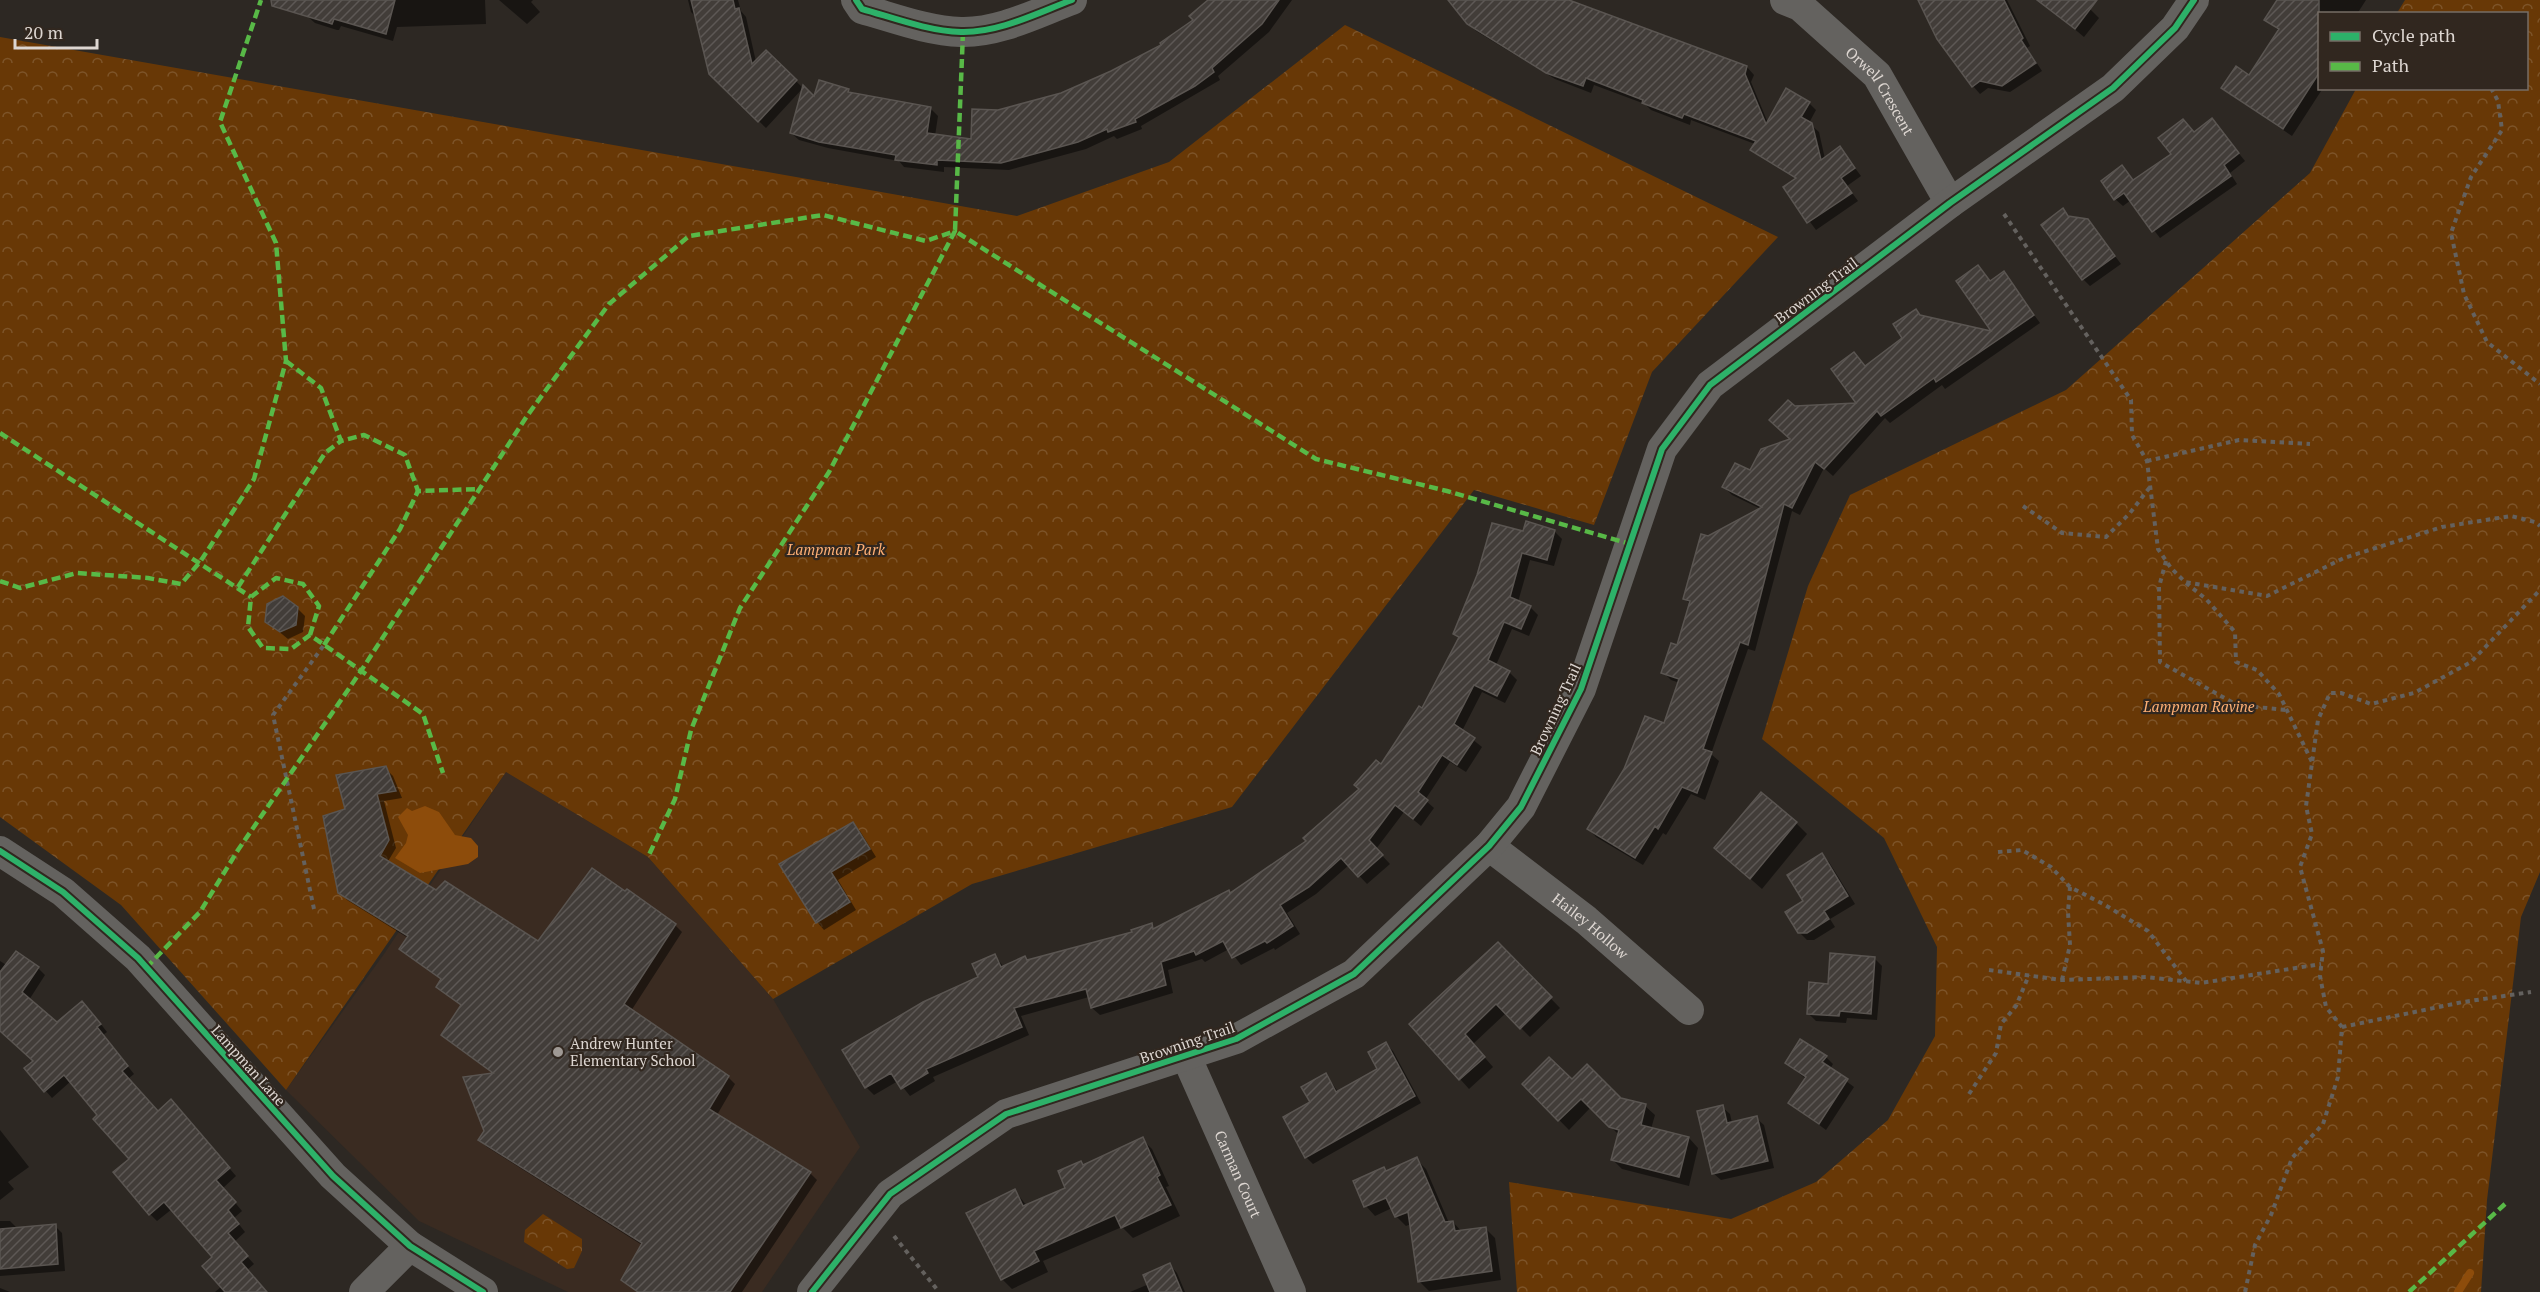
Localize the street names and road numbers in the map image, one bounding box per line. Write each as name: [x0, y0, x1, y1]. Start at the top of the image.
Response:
street label: Orwell Crescent: [1842, 42, 1919, 139]
street label: Browning Trail: [1770, 252, 1862, 328]
street label: Browning Trail: [1525, 660, 1585, 758]
street label: Hailey Hollow: [1548, 888, 1634, 964]
street label: Browning Trail: [1137, 1016, 1237, 1068]
street label: Lampman Lane: [207, 1020, 291, 1110]
street label: Carman Court: [1210, 1127, 1267, 1221]

